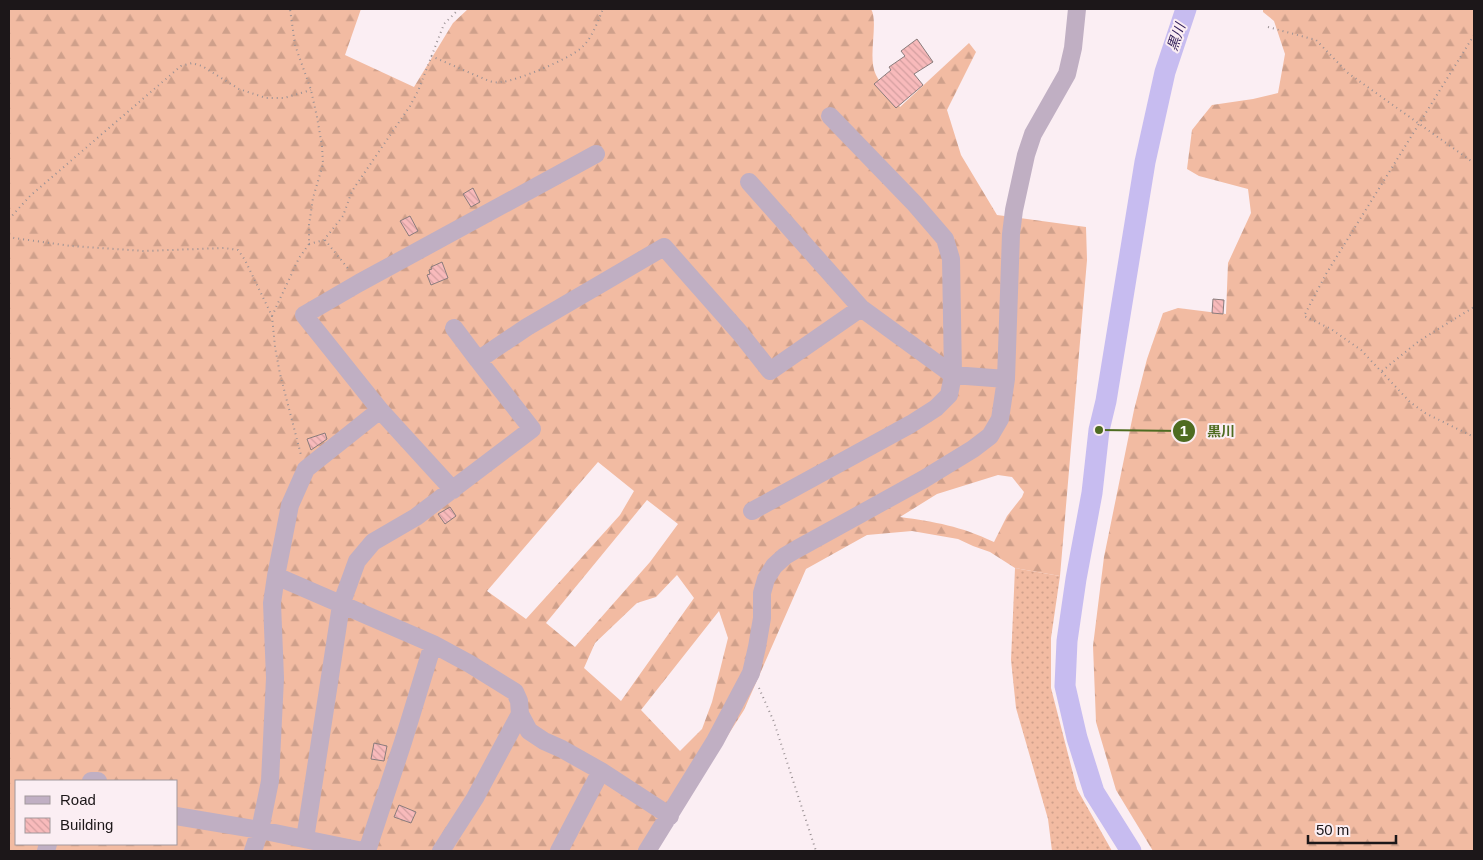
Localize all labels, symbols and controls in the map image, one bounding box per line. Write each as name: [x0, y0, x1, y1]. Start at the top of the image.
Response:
water label: 黒川: [1164, 19, 1189, 53]
callout: 黒川: [1172, 416, 1245, 445]
text: 1: [1180, 422, 1188, 439]
text: 黒川: [1207, 423, 1235, 439]
legend: [15, 780, 178, 845]
text: Road: [60, 791, 96, 808]
scale bar: [1308, 812, 1396, 844]
text: Building: [60, 816, 113, 833]
text: 50 m: [1316, 821, 1349, 838]

